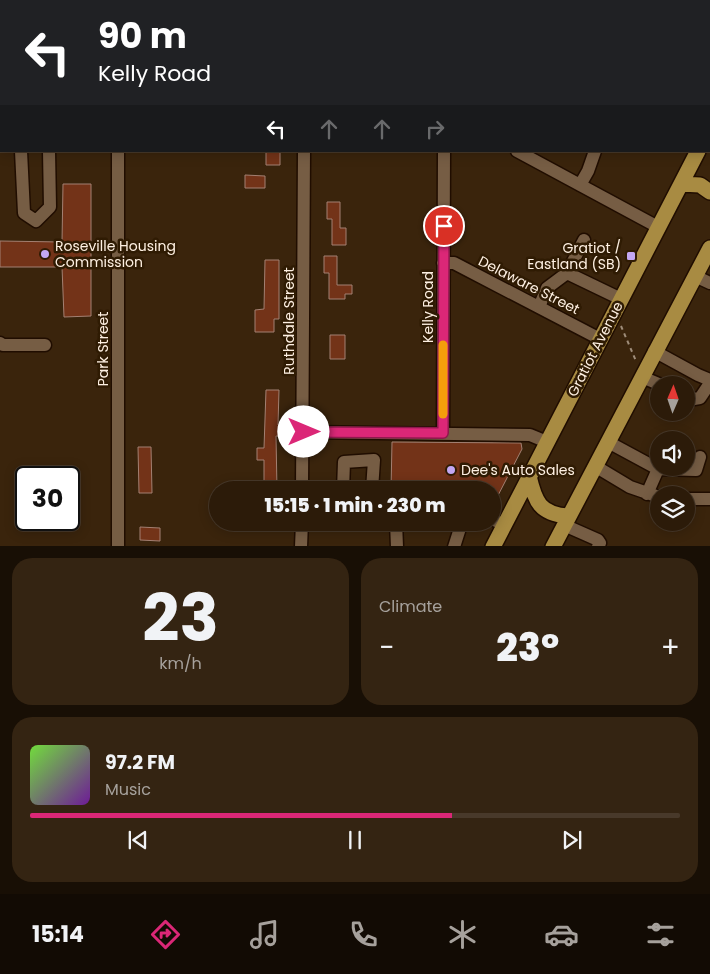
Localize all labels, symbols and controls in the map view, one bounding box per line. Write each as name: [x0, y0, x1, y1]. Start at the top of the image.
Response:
text: 90 m: [98, 11, 187, 60]
icon: left: [15, 20, 80, 85]
text: Kelly Road: [98, 58, 211, 89]
icon: left: [262, 115, 290, 143]
icon: ahead: [315, 115, 343, 143]
icon: ahead: [368, 115, 396, 143]
icon: right: [421, 115, 449, 143]
pin: [423, 205, 465, 247]
icon: arrive: [430, 212, 458, 240]
place label: Roseville Housing Commission: [55, 236, 176, 272]
place label: Gratiot / Eastland (SB): [527, 238, 621, 274]
marker: Roseville Housing Commission: [39, 248, 51, 260]
marker: Gratiot / Eastland (SB): [625, 250, 637, 262]
street label: Delaware Street: [475, 251, 583, 319]
street label: Ruthdale Street: [279, 267, 299, 375]
street label: Kelly Road: [418, 271, 438, 343]
street label: Gratiot Avenue: [562, 298, 628, 400]
street label: Park Street: [93, 312, 113, 386]
north arrow: [650, 376, 695, 421]
map controls: [650, 376, 695, 531]
position arrow: [277, 405, 329, 457]
button: sound: [650, 431, 695, 476]
place label: Dee's Auto Sales: [461, 460, 575, 480]
marker: Dee's Auto Sales: [445, 464, 457, 476]
speed limit sign: 30: [15, 466, 80, 531]
button: layers: [650, 486, 695, 531]
text: 15:15 · 1 min · 230 m: [264, 492, 446, 519]
text: 23: [142, 573, 219, 664]
text: Climate: [379, 595, 442, 618]
text: 23°: [496, 621, 559, 674]
text: −: [379, 628, 394, 667]
text: +: [661, 628, 680, 667]
text: km/h: [159, 652, 202, 675]
text: 97.2 FM: [105, 749, 175, 776]
text: Music: [105, 778, 151, 801]
icon: previous: [124, 826, 152, 854]
icon: pause: [341, 826, 369, 854]
icon: next: [558, 826, 586, 854]
icon: directions: [148, 917, 183, 952]
icon: music: [247, 917, 282, 952]
icon: phone: [346, 917, 381, 952]
icon: climate: [445, 917, 480, 952]
icon: car: [544, 917, 579, 952]
icon: filters: [643, 917, 678, 952]
text: 15:14: [32, 919, 84, 950]

